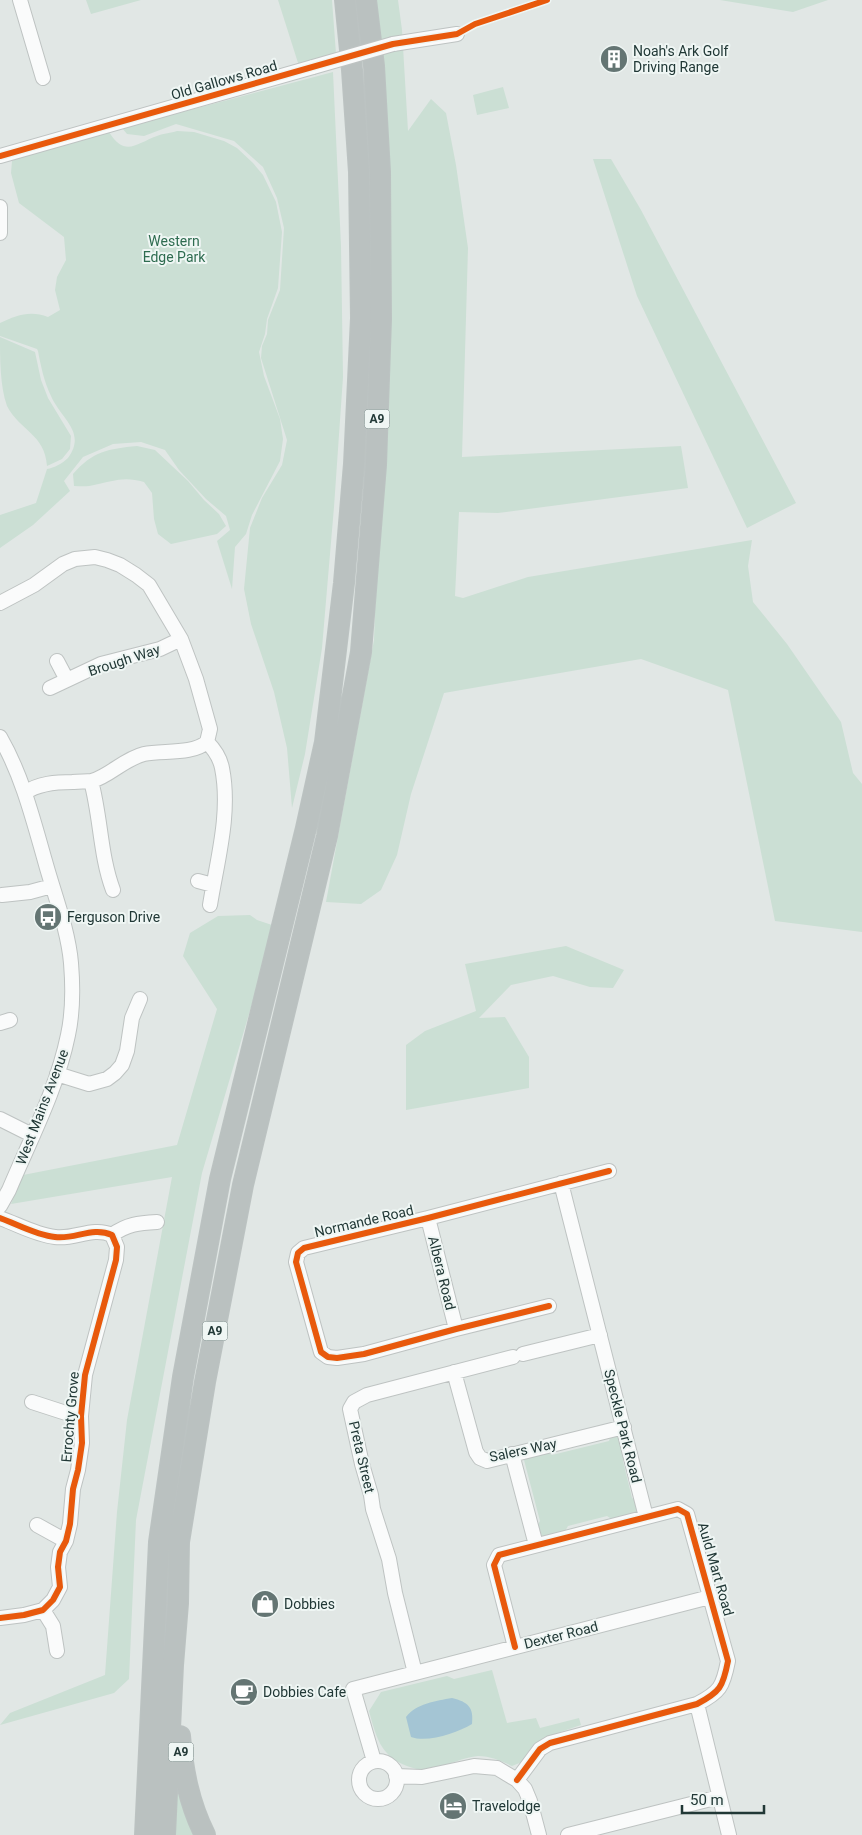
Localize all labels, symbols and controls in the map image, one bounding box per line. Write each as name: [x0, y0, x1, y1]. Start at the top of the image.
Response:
place label: Noah's Ark Golf Driving Range: [633, 43, 729, 75]
building icon: Noah's Ark Golf Driving Range: [599, 44, 629, 74]
street label: Old Gallows Road: [169, 57, 279, 103]
park label: Western Edge Park: [143, 233, 206, 265]
road number: A9: [364, 409, 390, 428]
street label: Brough Way: [86, 641, 162, 679]
bus stop icon: Ferguson Drive: [33, 902, 63, 932]
place label: Ferguson Drive: [67, 909, 160, 925]
street label: West Mains Avenue: [13, 1047, 71, 1167]
street label: Normande Road: [313, 1202, 415, 1240]
street label: Albera Road: [425, 1234, 459, 1312]
road number: A9: [202, 1322, 228, 1340]
street label: Speckle Park Road: [601, 1368, 645, 1484]
street label: Errochty Grove: [58, 1371, 82, 1463]
street label: Preta Street: [346, 1419, 378, 1495]
street label: Salers Way: [488, 1435, 559, 1465]
street label: Auld Mart Road: [695, 1520, 737, 1618]
shop icon: Dobbies: [250, 1589, 280, 1619]
place label: Dobbies: [284, 1596, 335, 1612]
street label: Dexter Road: [522, 1618, 600, 1652]
cafe icon: Dobbies Cafe: [229, 1677, 259, 1707]
place label: Dobbies Cafe: [263, 1684, 346, 1700]
road number: A9: [168, 1742, 194, 1761]
scale bar: [682, 1782, 764, 1814]
hotel icon: Travelodge: [438, 1791, 468, 1821]
text: 50 m: [690, 1791, 724, 1809]
place label: Travelodge: [472, 1798, 541, 1814]

